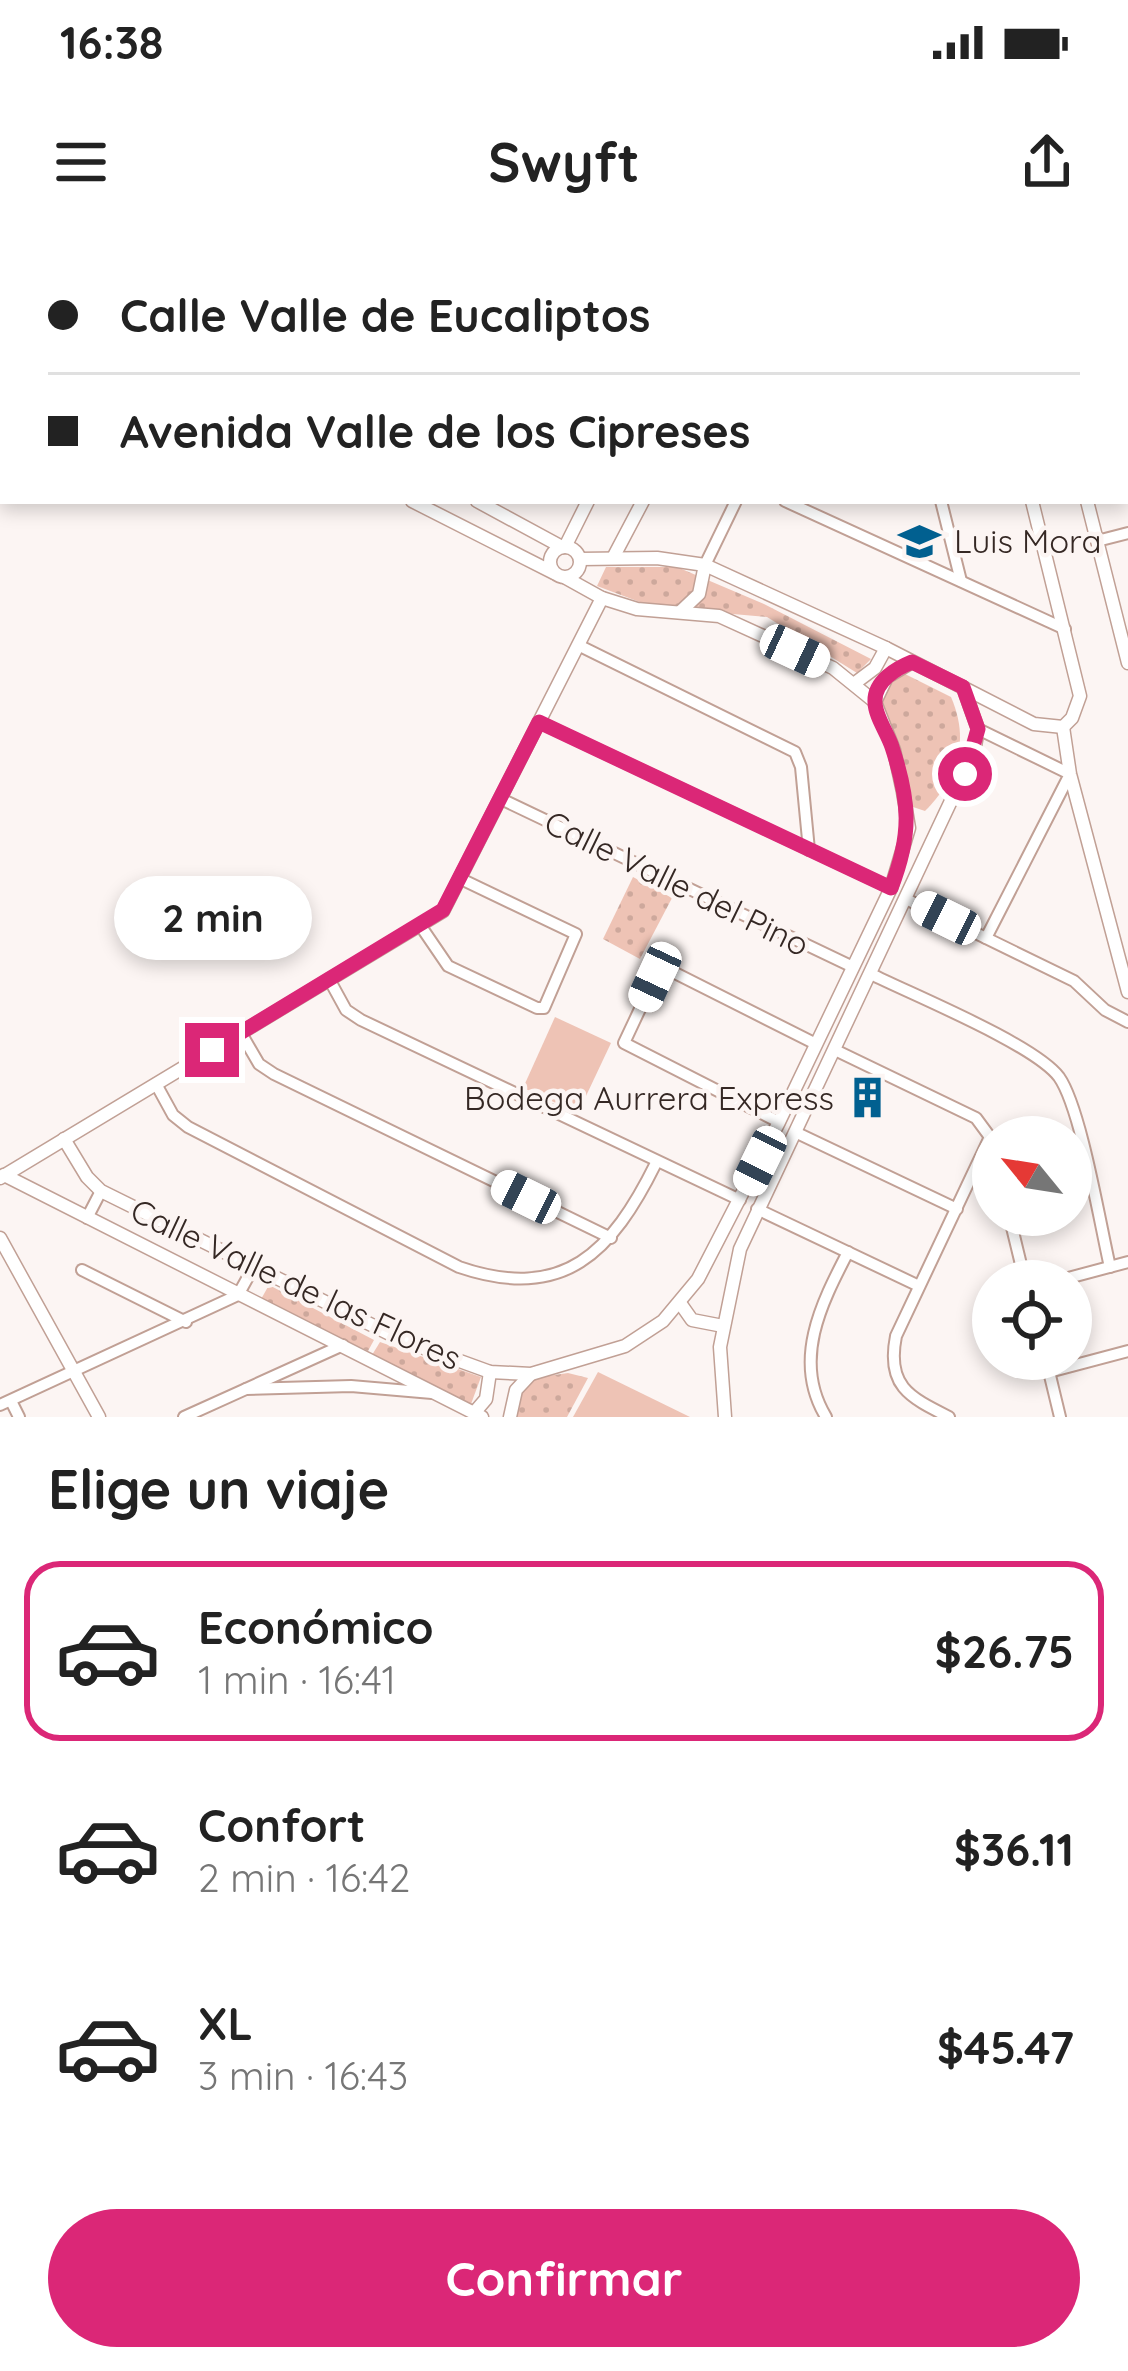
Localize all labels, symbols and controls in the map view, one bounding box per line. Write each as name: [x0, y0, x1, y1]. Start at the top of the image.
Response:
text: 16:38: [60, 14, 164, 70]
text: Swyft: [488, 128, 640, 196]
icon: menu: [48, 129, 114, 195]
icon: share: [1014, 129, 1080, 195]
text: Calle Valle de Eucaliptos: [120, 287, 650, 343]
text: Avenida Valle de los Cipreses: [120, 403, 750, 459]
school or university icon: Luis Mora: [897, 518, 943, 564]
place label: Luis Mora: [954, 520, 1101, 561]
car: [755, 619, 835, 683]
route start: [938, 747, 992, 801]
street label: Calle Valle del Pino: [538, 801, 816, 964]
callout: 2 min: [113, 876, 311, 960]
car: [906, 886, 986, 950]
text: 2 min: [162, 893, 264, 942]
car: [623, 937, 687, 1017]
route end: [185, 1023, 239, 1077]
building icon: Bodega Aurrera Express: [845, 1075, 891, 1121]
place label: Bodega Aurrera Express: [464, 1077, 834, 1118]
north arrow: [972, 1116, 1092, 1236]
map controls: [972, 1116, 1092, 1380]
car: [728, 1121, 792, 1201]
car: [486, 1165, 566, 1229]
street label: Calle Valle de las Flores: [125, 1189, 468, 1378]
button: locate: [972, 1260, 1092, 1380]
text: Elige un viaje: [48, 1455, 389, 1523]
icon: car: [54, 1597, 162, 1705]
text: Económico: [198, 1599, 434, 1655]
text: $26.75: [935, 1623, 1074, 1679]
text: 1 min · 16:41: [198, 1655, 396, 1704]
icon: car: [54, 1795, 162, 1903]
text: Confort: [198, 1797, 365, 1853]
text: $36.11: [954, 1821, 1074, 1877]
text: 2 min · 16:42: [198, 1853, 410, 1902]
icon: car: [54, 1993, 162, 2101]
text: XL: [198, 1995, 253, 2051]
text: $45.47: [937, 2019, 1074, 2075]
text: 3 min · 16:43: [198, 2051, 408, 2100]
button: Confirmar: [48, 2209, 1080, 2347]

